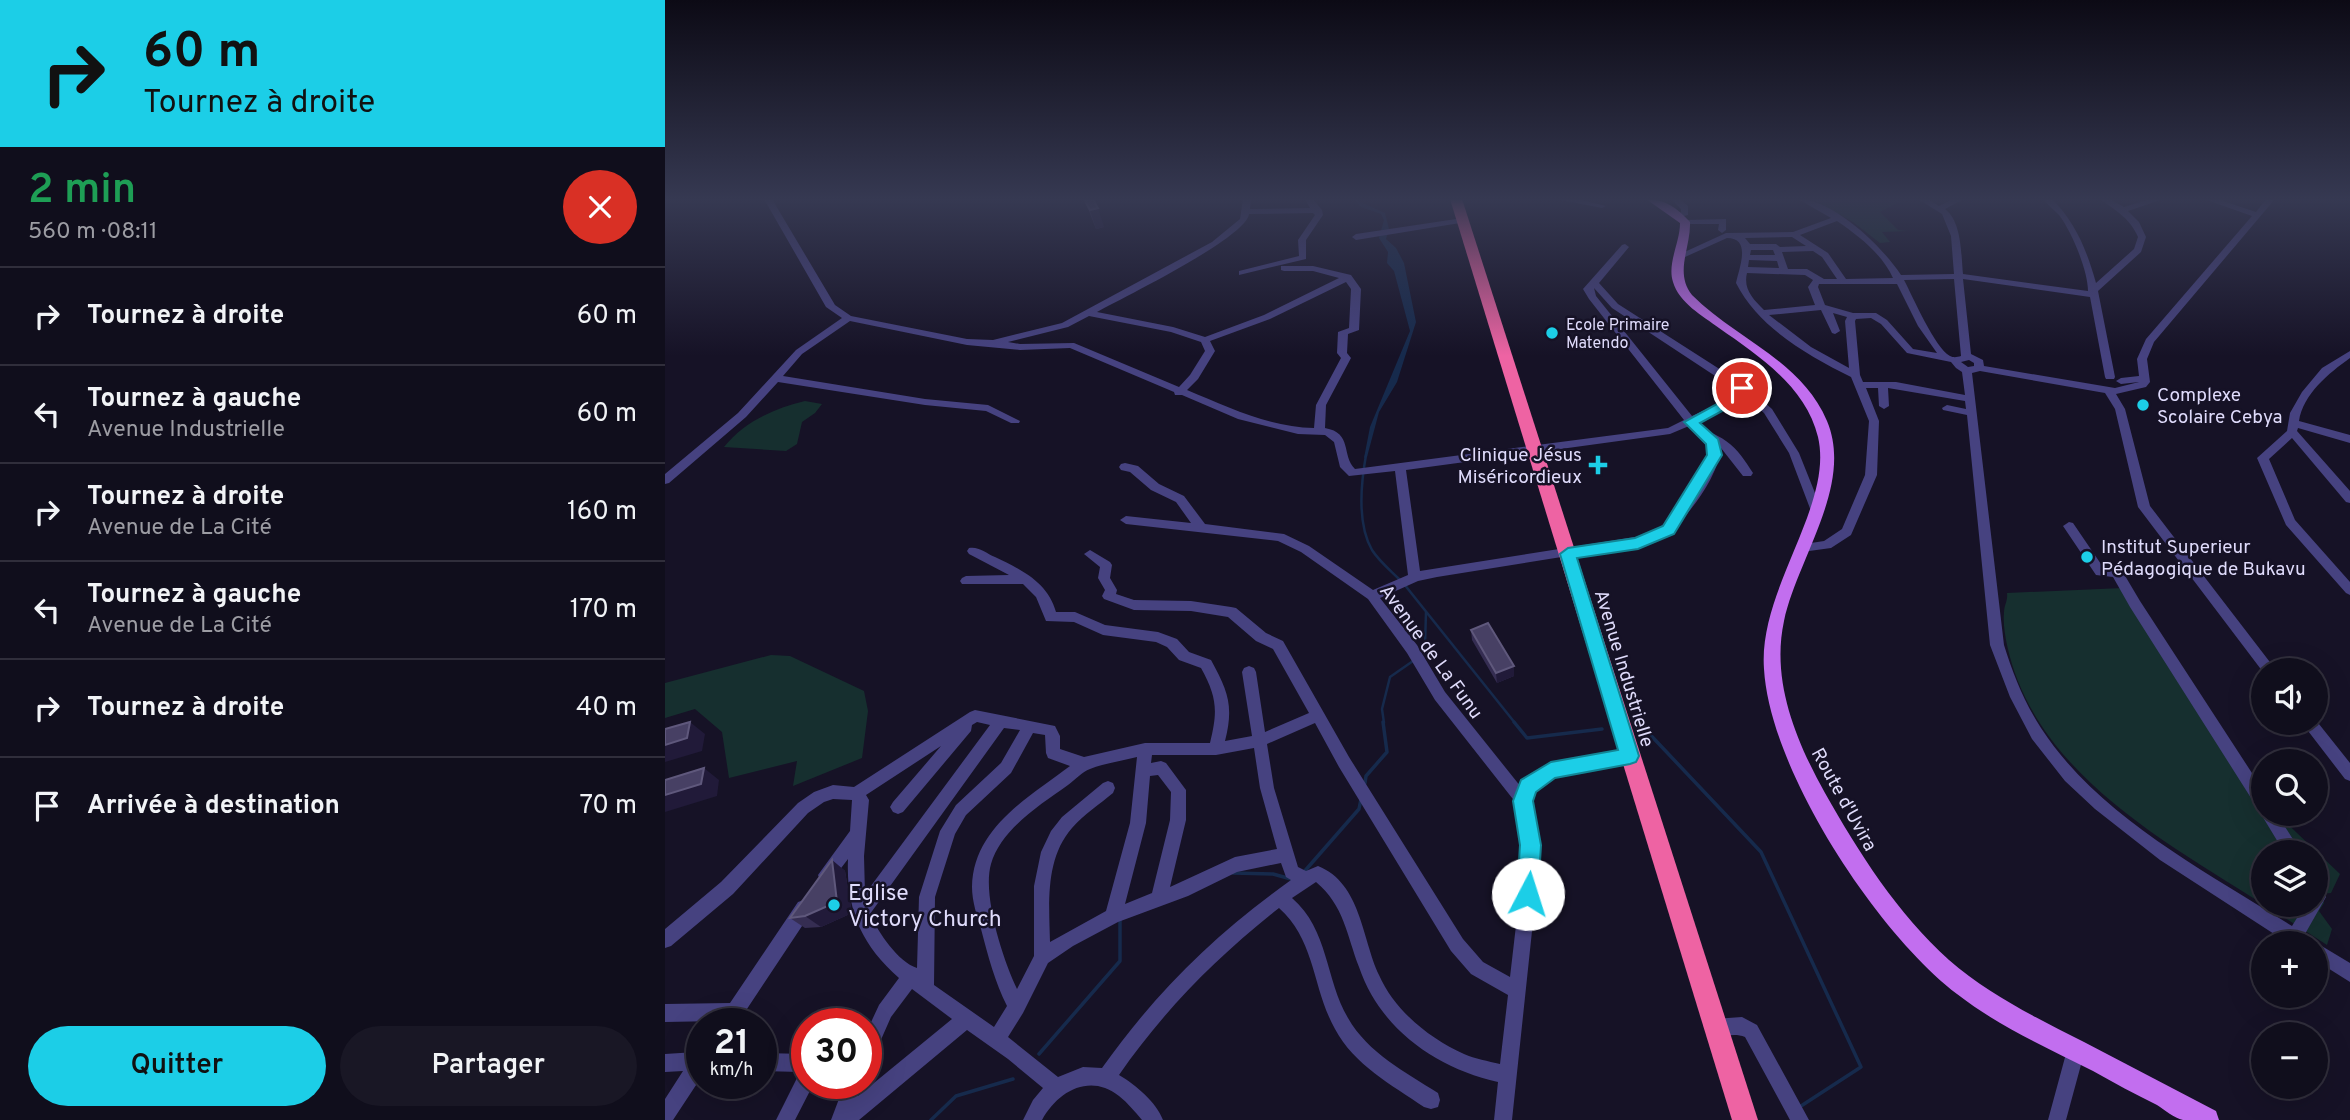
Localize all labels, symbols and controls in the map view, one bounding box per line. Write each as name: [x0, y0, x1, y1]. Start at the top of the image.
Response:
text: 60 m: [143, 23, 261, 85]
icon: right: [28, 28, 119, 119]
text: Tournez à droite: [143, 84, 375, 124]
text: 2 min: [28, 165, 136, 218]
button: close: [563, 170, 637, 244]
text: 560 m · 08:11: [28, 218, 158, 247]
icon: right: [28, 297, 66, 335]
text: Tournez à droite: [87, 300, 284, 333]
text: 60 m: [577, 300, 637, 333]
place label: Ecole Primaire Matendo: [1566, 316, 1669, 354]
marker: Ecole Primaire Matendo: [1544, 325, 1560, 341]
pin: [1712, 358, 1772, 418]
icon: arrive: [1723, 369, 1761, 407]
text: Tournez à gauche: [87, 383, 301, 416]
place label: Complexe Scolaire Cebya: [2157, 384, 2283, 430]
icon: left: [28, 395, 66, 433]
marker: Complexe Scolaire Cebya: [2135, 397, 2151, 413]
text: 60 m: [577, 398, 637, 431]
text: Avenue Industrielle: [87, 416, 285, 445]
place label: Clinique Jésus Miséricordieux: [1457, 444, 1582, 490]
marker: Clinique Jésus Miséricordieux: [1588, 455, 1608, 475]
text: Tournez à droite: [87, 481, 284, 514]
icon: right: [28, 493, 66, 531]
text: 160 m: [567, 496, 637, 529]
text: Avenue de La Cité: [87, 514, 272, 543]
place label: Institut Superieur Pédagogique de Bukavu: [2101, 536, 2306, 582]
marker: Institut Superieur Pédagogique de Bukavu: [2079, 549, 2095, 565]
text: Tournez à gauche: [87, 579, 301, 612]
street label: Avenue de La Funu: [1373, 580, 1487, 724]
street label: Avenue Industrielle: [1588, 587, 1658, 750]
icon: left: [28, 591, 66, 629]
text: 170 m: [570, 594, 637, 627]
text: Avenue de La Cité: [87, 612, 272, 641]
map controls: [2251, 658, 2328, 1099]
button: sound: [2251, 658, 2328, 735]
icon: right: [28, 689, 66, 727]
text: Tournez à droite: [87, 692, 284, 725]
text: 40 m: [576, 692, 637, 725]
street label: Route d'Uvira: [1805, 744, 1882, 856]
button: search: [2251, 749, 2328, 826]
icon: arrive: [28, 787, 66, 825]
text: Arrivée à destination: [87, 790, 340, 823]
text: 70 m: [579, 790, 637, 823]
button: layers: [2251, 840, 2328, 917]
position arrow: [1491, 857, 1565, 931]
place label: Eglise Victory Church: [848, 880, 1002, 935]
marker: Eglise Victory Church: [826, 897, 842, 913]
button: +: [2251, 931, 2328, 1008]
speed limit sign: 30: [791, 1008, 882, 1099]
text: 21: [714, 1022, 749, 1066]
button: −: [2251, 1022, 2328, 1099]
button: Quitter: [28, 1026, 326, 1106]
button: Partager: [340, 1026, 637, 1106]
text: km/h: [710, 1059, 753, 1082]

